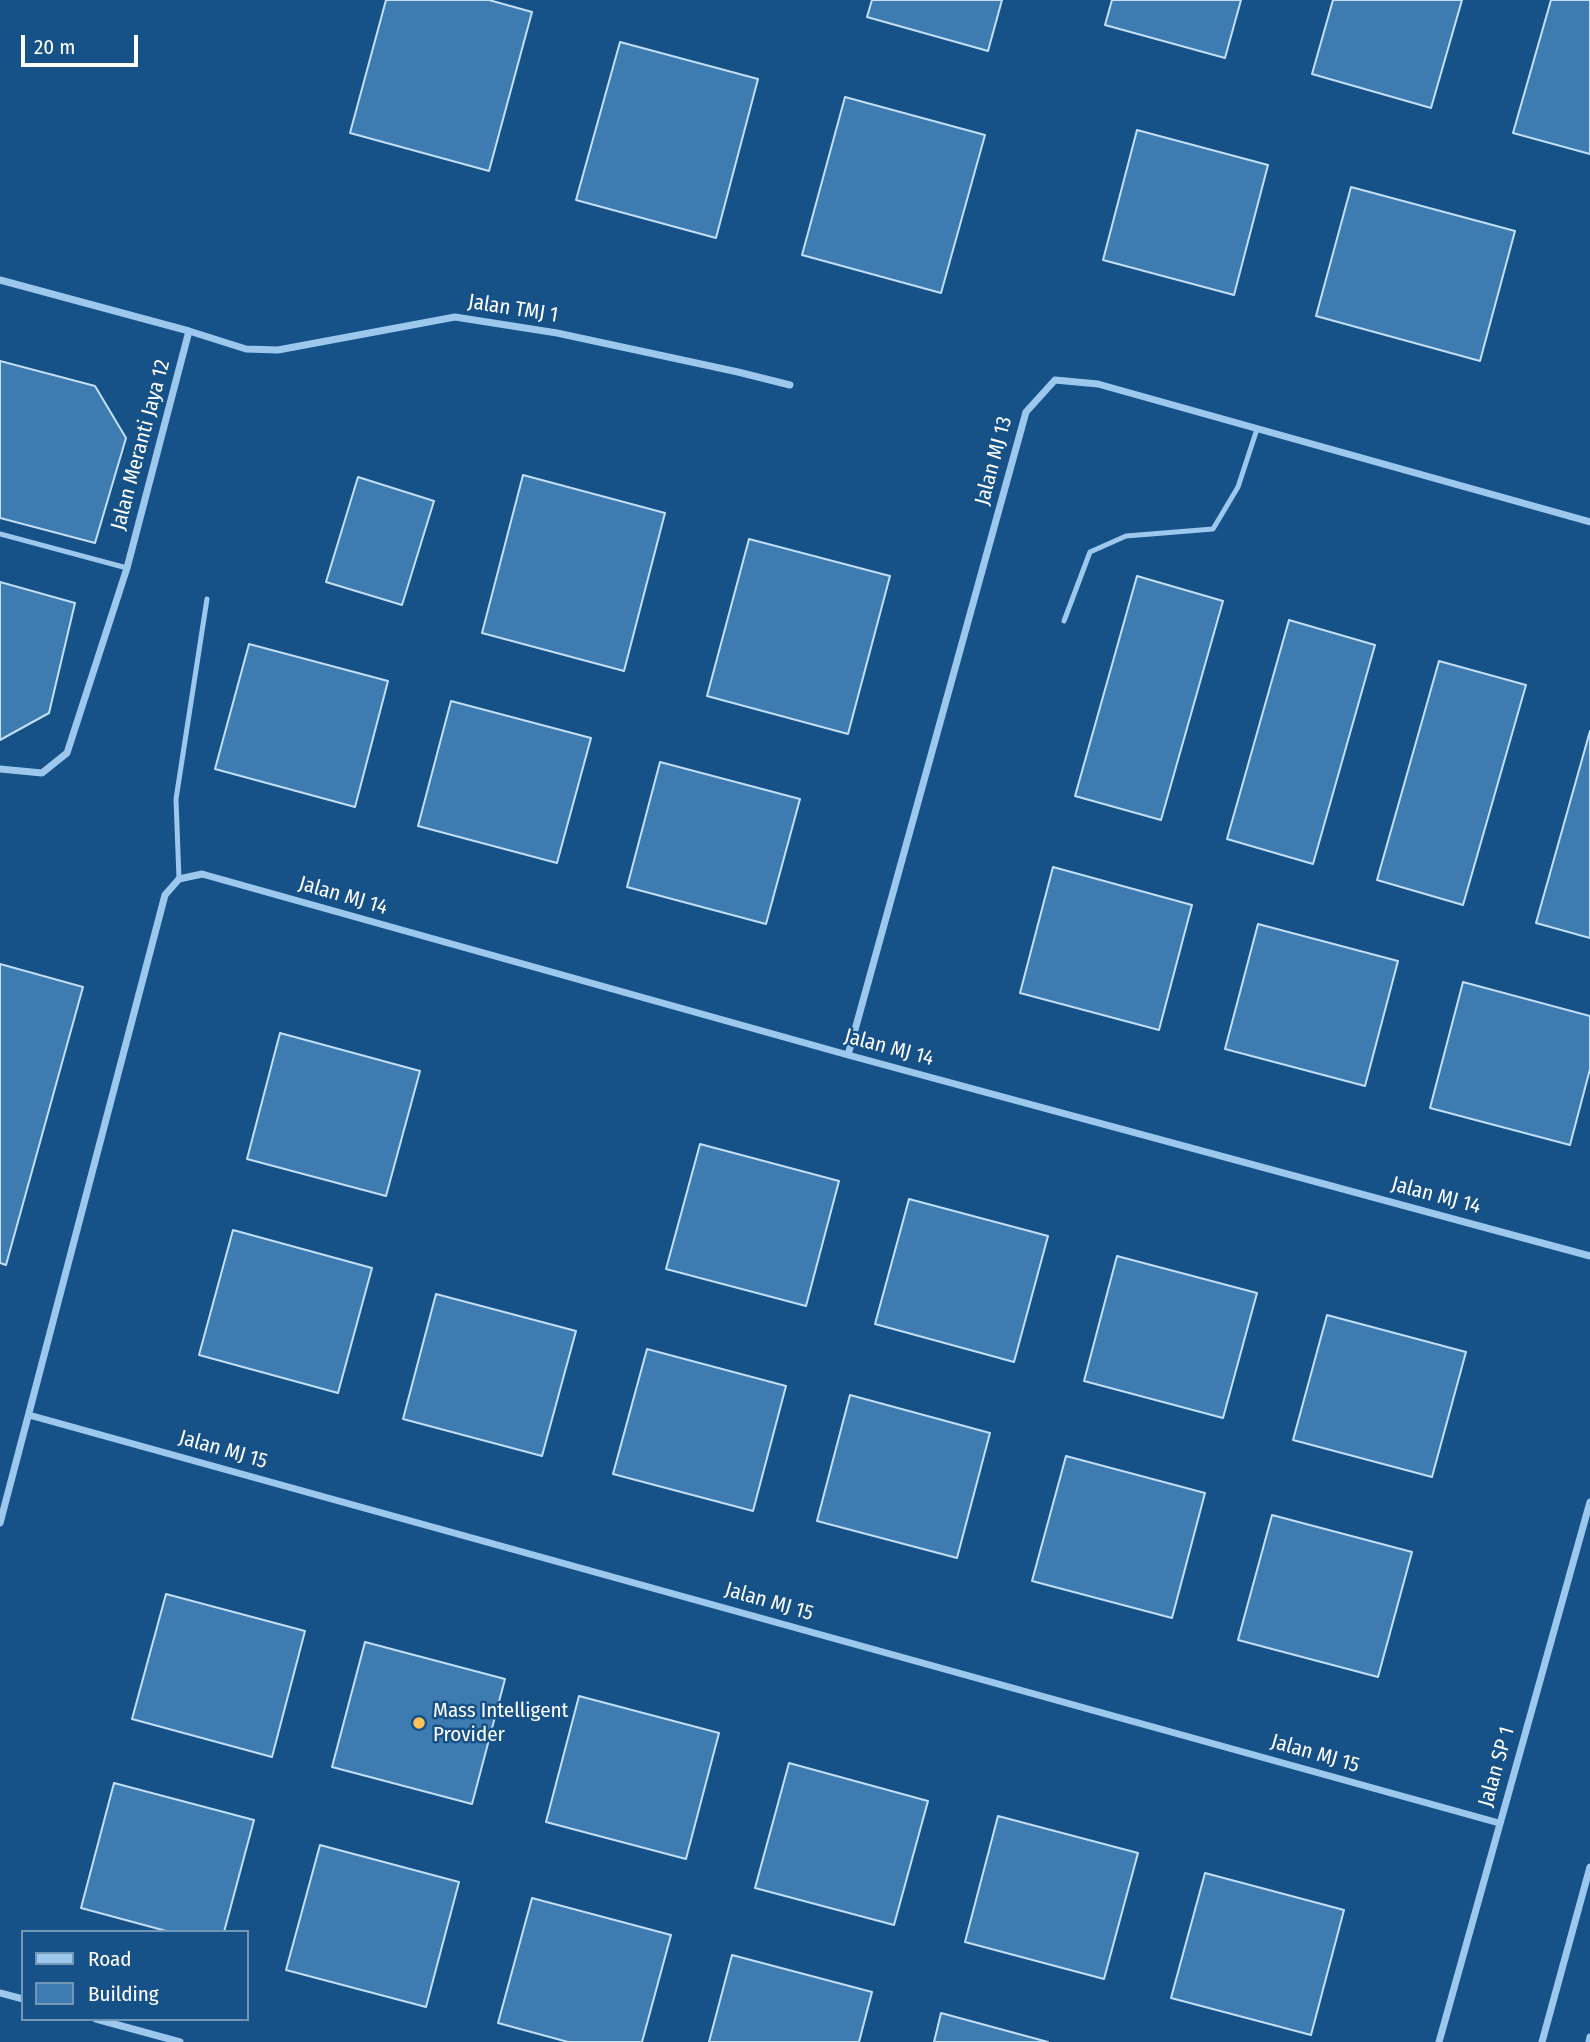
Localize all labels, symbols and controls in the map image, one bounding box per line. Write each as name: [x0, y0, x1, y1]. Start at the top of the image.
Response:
scale bar: [24, 21, 142, 65]
text: 20 m: [34, 34, 75, 60]
street label: Jalan TMJ 1: [466, 289, 560, 329]
street label: Jalan Meranti Jaya 12: [106, 357, 176, 533]
street label: Jalan MJ 13: [970, 414, 1018, 508]
street label: Jalan MJ 14: [296, 871, 390, 921]
street label: Jalan MJ 14: [842, 1024, 936, 1072]
street label: Jalan MJ 14: [1389, 1172, 1483, 1220]
street label: Jalan MJ 15: [176, 1425, 270, 1475]
street label: Jalan MJ 15: [722, 1577, 816, 1627]
place label: Mass Intelligent Provider: [433, 1698, 568, 1748]
marker: Mass Intelligent Provider: [411, 1715, 427, 1731]
street label: Jalan SP 1: [1474, 1724, 1520, 1810]
street label: Jalan MJ 15: [1268, 1729, 1362, 1779]
legend: [21, 1930, 248, 2021]
text: Road: [88, 1946, 132, 1972]
text: Building: [88, 1981, 159, 2007]

